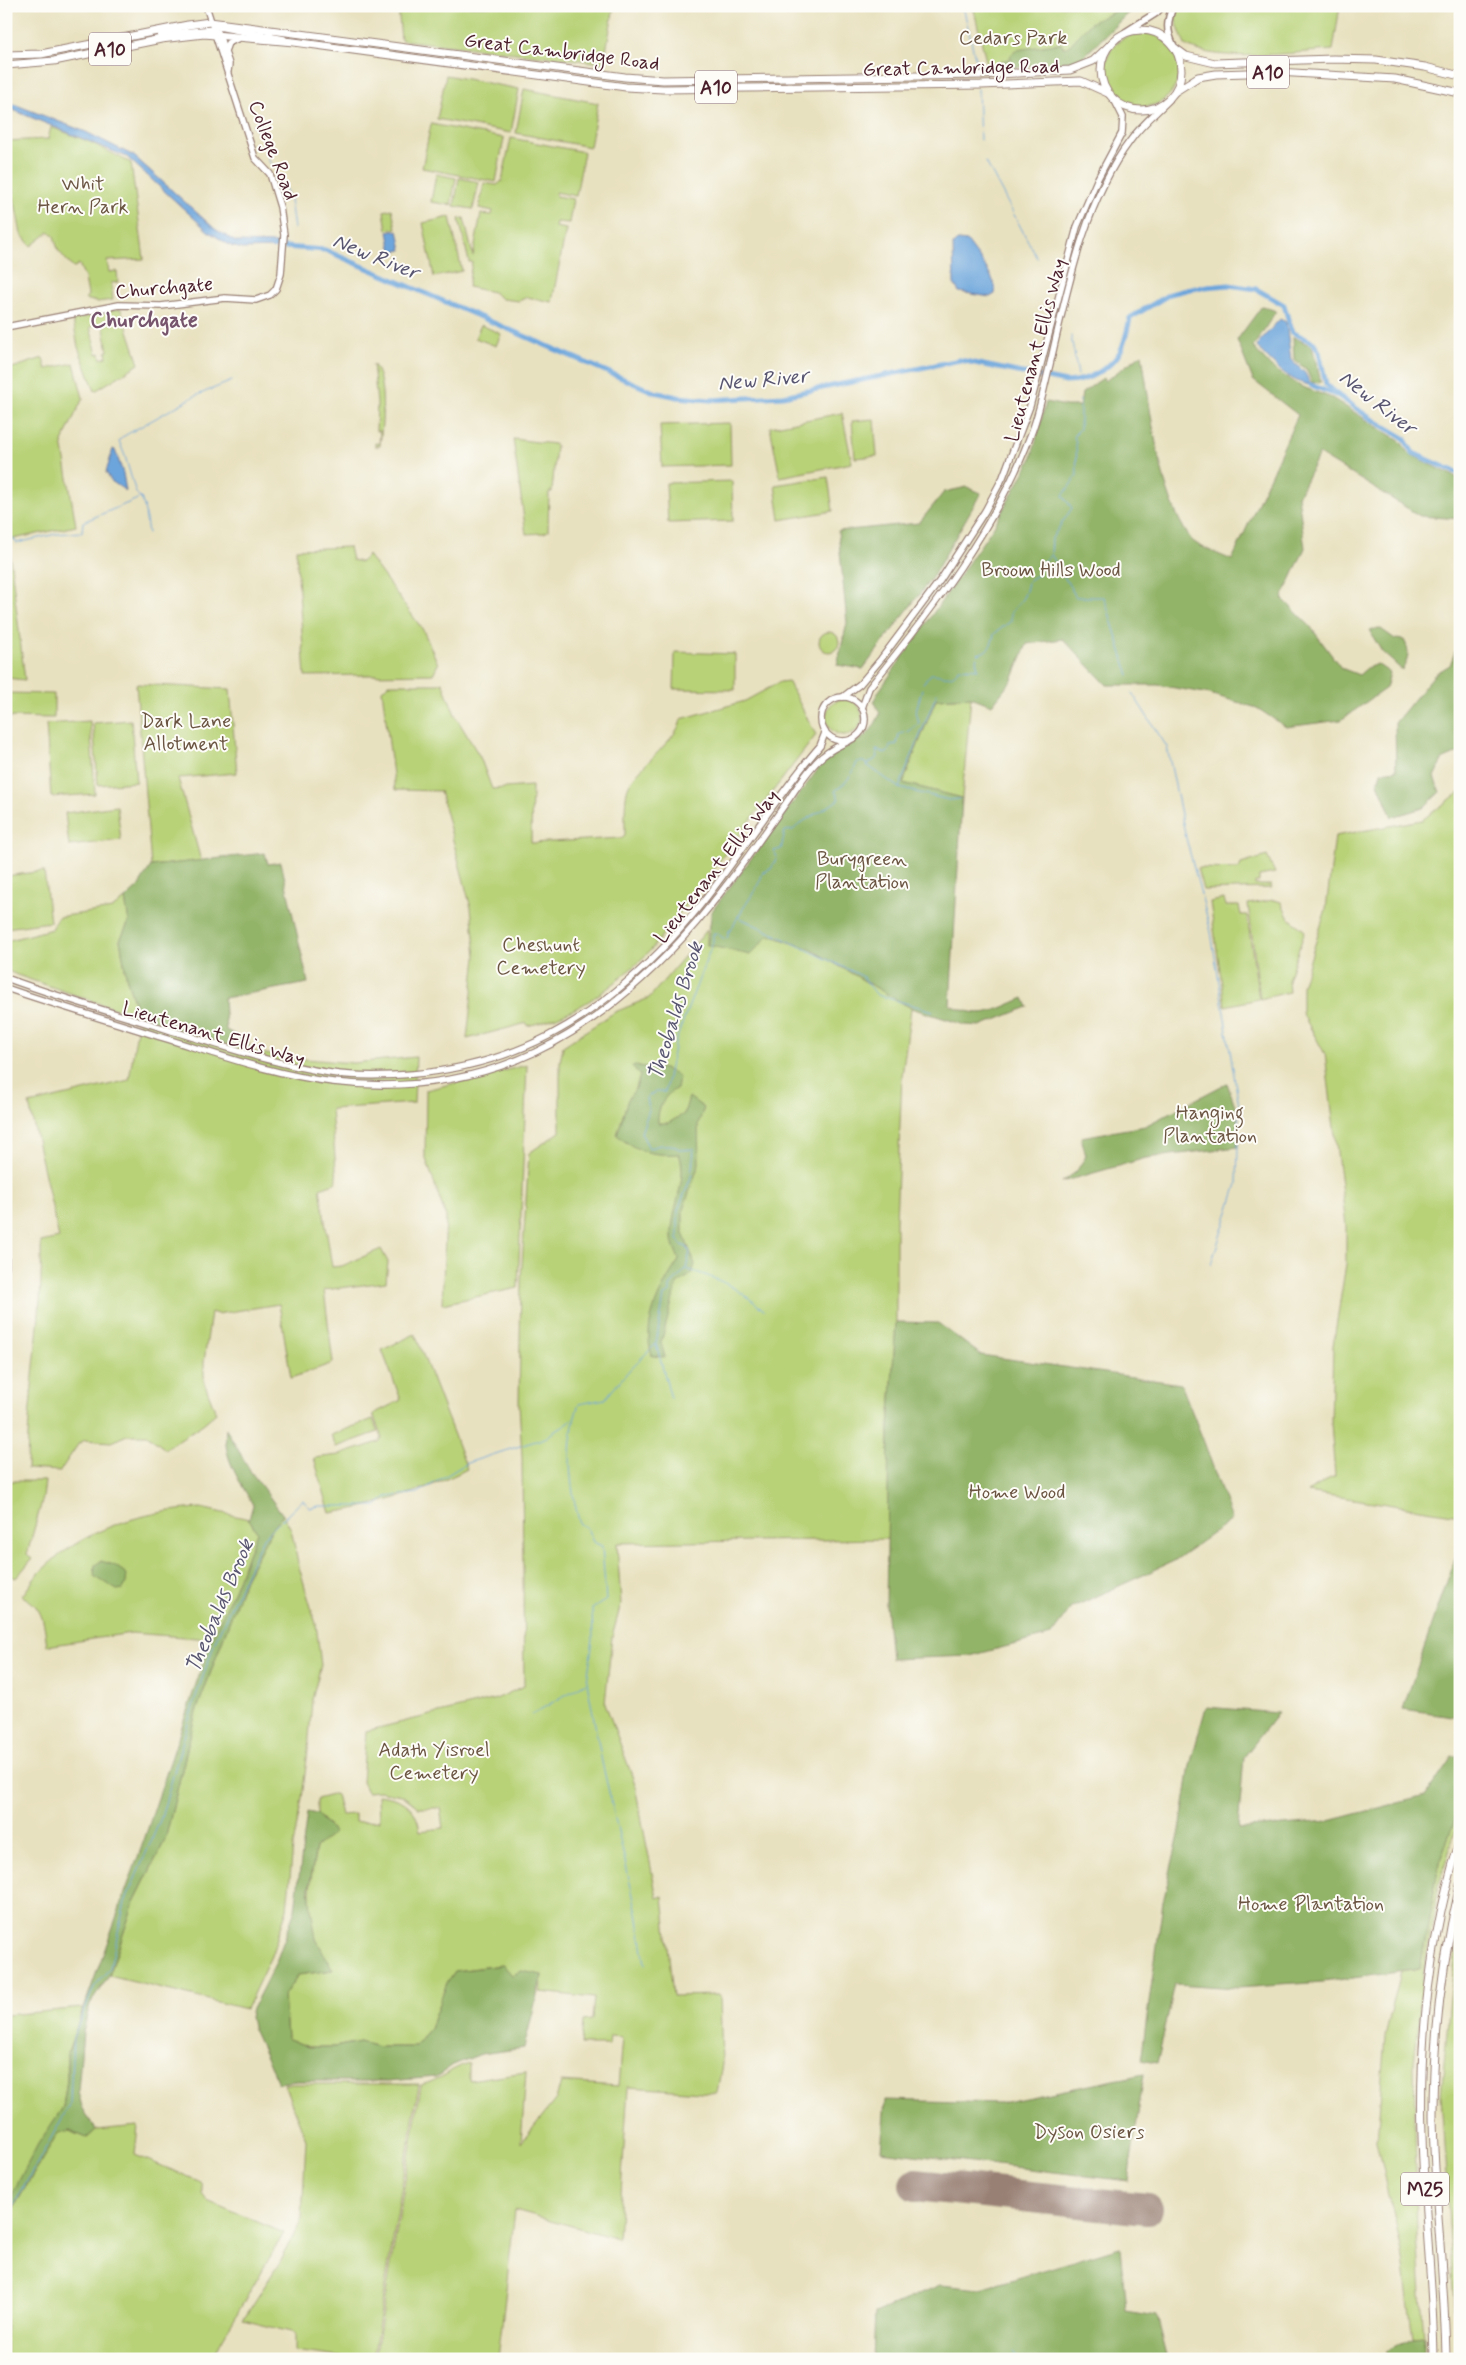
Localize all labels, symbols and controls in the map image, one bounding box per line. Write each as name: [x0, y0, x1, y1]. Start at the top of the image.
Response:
park label: Cedars Park: [959, 25, 1067, 52]
street label: Great Cambridge Road: [462, 27, 661, 79]
road number: A10: [89, 33, 131, 66]
street label: Great Cambridge Road: [862, 53, 1060, 85]
road number: A10: [1247, 56, 1289, 88]
road number: A10: [695, 70, 737, 104]
street label: College Road: [241, 97, 304, 204]
park label: Whit Hern Park: [37, 171, 129, 221]
water label: New River: [328, 227, 426, 288]
street label: Lieutenant Ellis Way: [999, 256, 1074, 445]
street label: Churchgate: [114, 271, 214, 306]
district label: Churchgate: [90, 307, 198, 336]
water label: New River: [717, 362, 813, 398]
water label: New River: [1333, 364, 1424, 444]
park label: Broom Hills Wood: [981, 557, 1121, 584]
park label: Dark Lane Allotment: [141, 708, 231, 758]
street label: Lieutenant Ellis Way: [648, 784, 786, 950]
park label: Burygreen Plantation: [815, 846, 909, 896]
park label: Cheshunt Cemetery: [496, 932, 586, 982]
water label: Theobalds Brook: [642, 937, 711, 1084]
street label: Lieutenant Ellis Way: [119, 995, 308, 1073]
park label: Hanging Plantation: [1163, 1100, 1257, 1150]
park label: Home Wood: [969, 1479, 1065, 1506]
water label: Theobalds Brook: [179, 1534, 261, 1678]
park label: Adath Yisroel Cemetery: [378, 1737, 490, 1787]
park label: Home Plantation: [1238, 1891, 1384, 1918]
park label: Dyson Osiers: [1034, 2119, 1145, 2146]
road number: M25: [1401, 2172, 1449, 2206]

